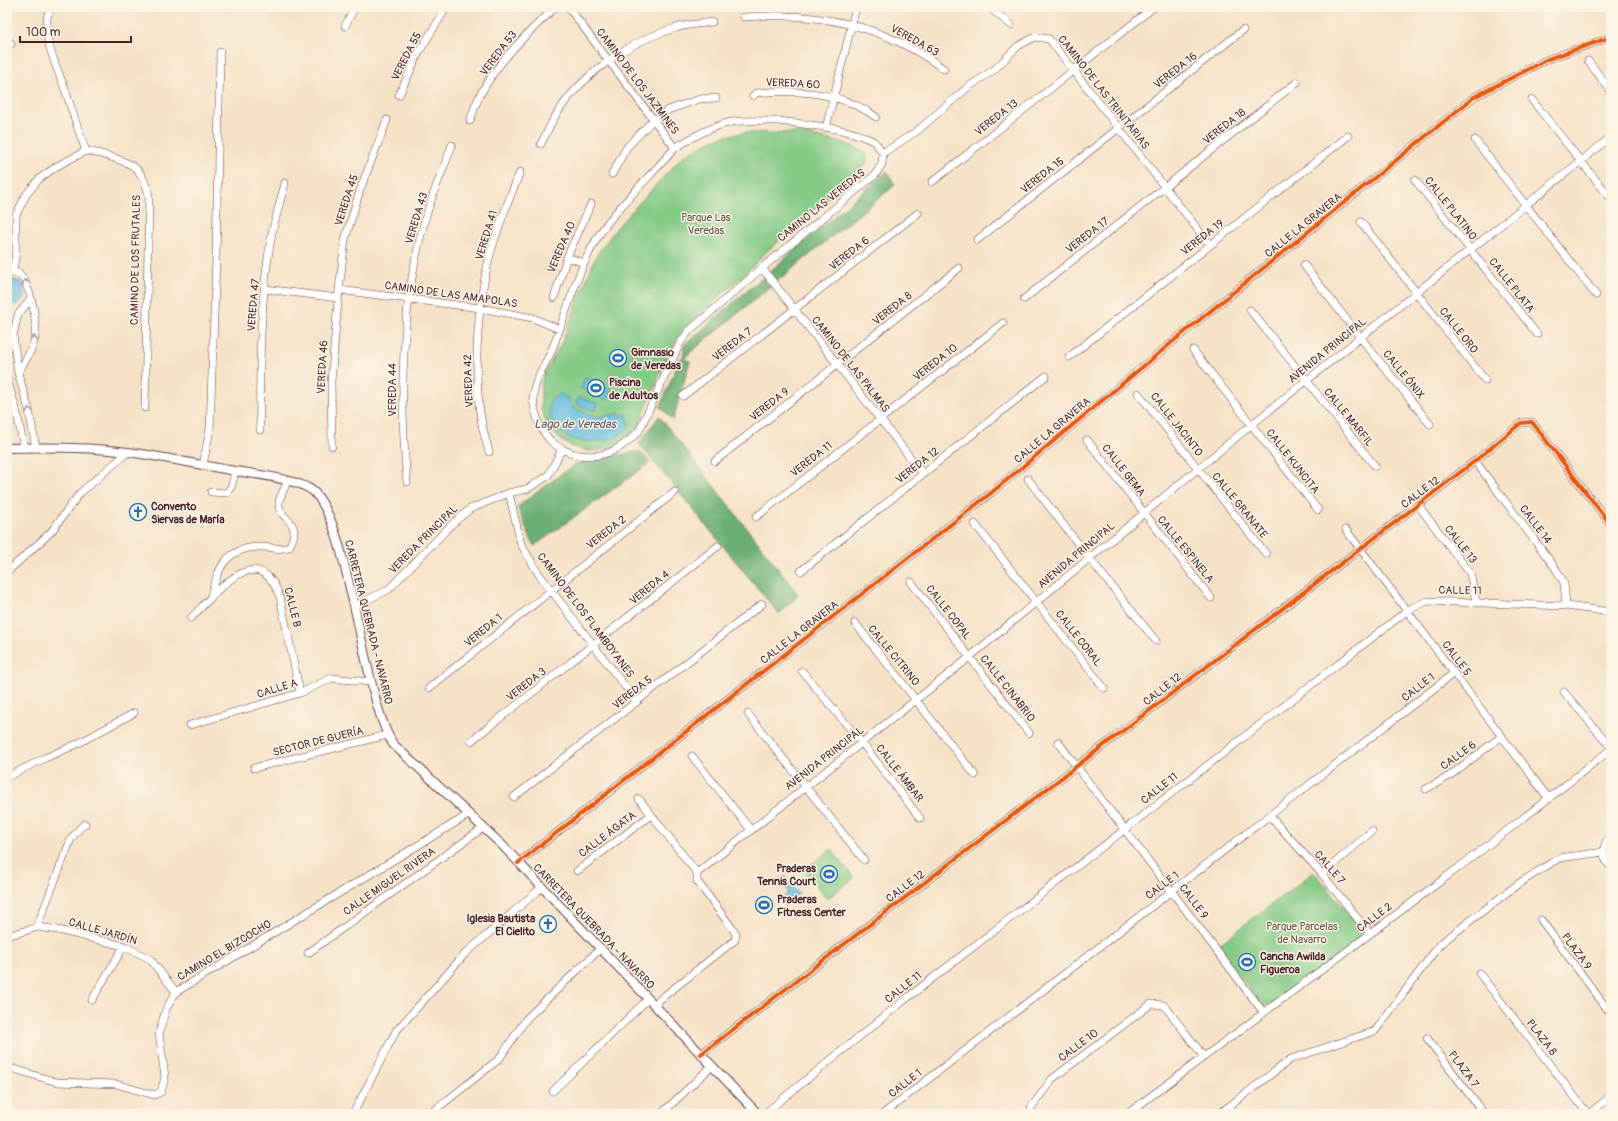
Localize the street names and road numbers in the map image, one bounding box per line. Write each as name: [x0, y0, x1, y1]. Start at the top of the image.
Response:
street label: VEREDA 63: [888, 22, 941, 59]
street label: CAMINO DE LOS JAZMINES: [594, 26, 682, 137]
street label: VEREDA 53: [477, 28, 520, 78]
street label: VEREDA 55: [389, 30, 424, 83]
street label: CAMINO DE LAS TRINITARIAS: [1055, 33, 1152, 152]
street label: VEREDA 16: [1151, 49, 1200, 91]
street label: VEREDA 60: [765, 76, 821, 91]
street label: VEREDA 13: [972, 96, 1021, 138]
street label: VEREDA 18: [1200, 105, 1249, 147]
street label: VEREDA 15: [1018, 155, 1066, 196]
street label: CAMINO LAS VEREDAS: [775, 166, 868, 245]
street label: VEREDA 45: [332, 173, 361, 227]
street label: CALLE PLATINO: [1422, 174, 1479, 243]
street label: CALLE LA GRAVERA: [1262, 190, 1344, 260]
street label: VEREDA 43: [402, 191, 430, 246]
street label: CAMINO DE LOS FRUTALES: [128, 195, 143, 325]
street label: VEREDA 41: [473, 209, 500, 262]
street label: VEREDA 17: [1063, 214, 1112, 256]
street label: VEREDA 19: [1178, 216, 1227, 258]
street label: VEREDA 40: [545, 219, 578, 275]
street label: VEREDA 6: [827, 234, 872, 273]
street label: CALLE PLATA: [1486, 255, 1537, 315]
street label: VEREDA 47: [245, 278, 262, 332]
street label: CAMINO DE LAS AMAPOLAS: [384, 279, 518, 310]
street label: VEREDA 8: [870, 289, 915, 328]
street label: CALLE ORO: [1437, 305, 1481, 356]
street label: CAMINO DE LAS PALMAS: [809, 314, 892, 415]
street label: AVENIDA PRINCIPAL: [1286, 315, 1369, 386]
street label: VEREDA 7: [710, 325, 755, 364]
street label: VEREDA 46: [315, 340, 330, 394]
street label: VEREDA 10: [911, 341, 960, 384]
street label: CALLE ÓNIX: [1380, 347, 1428, 401]
street label: VEREDA 42: [461, 354, 476, 408]
street label: VEREDA 44: [386, 363, 399, 417]
street label: VEREDA 9: [747, 385, 792, 424]
street label: CALLE MARFIL: [1321, 385, 1376, 449]
street label: CALLE JACINTO: [1148, 390, 1206, 459]
street label: CALLE LA GRAVERA: [1012, 395, 1093, 466]
street label: CALLE KUNCITA: [1263, 426, 1322, 496]
street label: VEREDA 11: [788, 439, 835, 480]
street label: CALLE GEMA: [1099, 442, 1148, 499]
street label: VEREDA 12: [893, 444, 942, 486]
street label: CALLE GRANATE: [1209, 470, 1270, 541]
street label: CALLE 12: [1398, 474, 1442, 511]
street label: VEREDA PRINCIPAL: [386, 502, 460, 576]
street label: CALLE 14: [1517, 502, 1555, 547]
street label: VEREDA 2: [584, 513, 629, 552]
street label: CALLE ESPINELA: [1155, 513, 1217, 585]
street label: AVENIDA PRINCIPAL: [1035, 519, 1117, 591]
street label: CALLE 13: [1442, 523, 1480, 566]
street label: CARRETERA QUEBRADA - NAVARRO: [342, 539, 395, 706]
street label: CAMINO DE LOS FLAMBOYANES: [534, 550, 637, 680]
street label: VEREDA 4: [627, 567, 672, 607]
street label: CALLE COPAL: [923, 582, 974, 642]
street label: CALLE 11: [1438, 584, 1482, 597]
street label: CALLE B: [281, 586, 304, 628]
street label: CALLE LA GRAVERA: [758, 598, 841, 667]
street label: CALLE CORAL: [1053, 608, 1105, 669]
street label: VEREDA 1: [462, 611, 505, 650]
street label: CALLE CITRINO: [865, 622, 922, 688]
street label: CALLE 5: [1439, 638, 1474, 678]
street label: CALLE CINABRIO: [977, 652, 1038, 724]
street label: VEREDA 3: [504, 665, 549, 704]
street label: CALLE 12: [1141, 670, 1184, 708]
street label: CALLE 1: [1399, 670, 1438, 704]
street label: VEREDA 5: [610, 673, 655, 712]
street label: CALLE A: [255, 676, 299, 701]
street label: SECTOR DE GUERÍA: [272, 724, 365, 759]
street label: AVENIDA PRINCIPAL: [782, 724, 866, 793]
street label: CALLE 6: [1438, 738, 1479, 773]
street label: CALLE ÁMBAR: [873, 742, 926, 805]
street label: CALLE 11: [1138, 770, 1180, 807]
street label: CALLE ÁGATA: [576, 809, 638, 860]
street label: CALLE MIGUEL RIVERA: [341, 845, 438, 918]
street label: CALLE 7: [1312, 848, 1348, 887]
street label: CARRETERA QUEBRADA - NAVARRO: [530, 861, 657, 992]
street label: CALLE 12: [883, 868, 927, 905]
street label: CALLE 1: [1143, 869, 1182, 902]
street label: CALLE 9: [1176, 881, 1211, 921]
street label: CALLE 2: [1354, 900, 1394, 935]
street label: CALLE JARDÍN: [67, 915, 139, 947]
street label: CAMINO EL BIZCOCHO: [175, 917, 273, 984]
street label: PLAZA 9: [1559, 931, 1595, 972]
street label: CALLE 11: [882, 969, 924, 1006]
street label: PLAZA 8: [1524, 1017, 1560, 1058]
street label: CALLE 10: [1056, 1026, 1101, 1065]
street label: PLAZA 7: [1446, 1049, 1482, 1090]
street label: CALLE 1: [886, 1066, 925, 1100]

